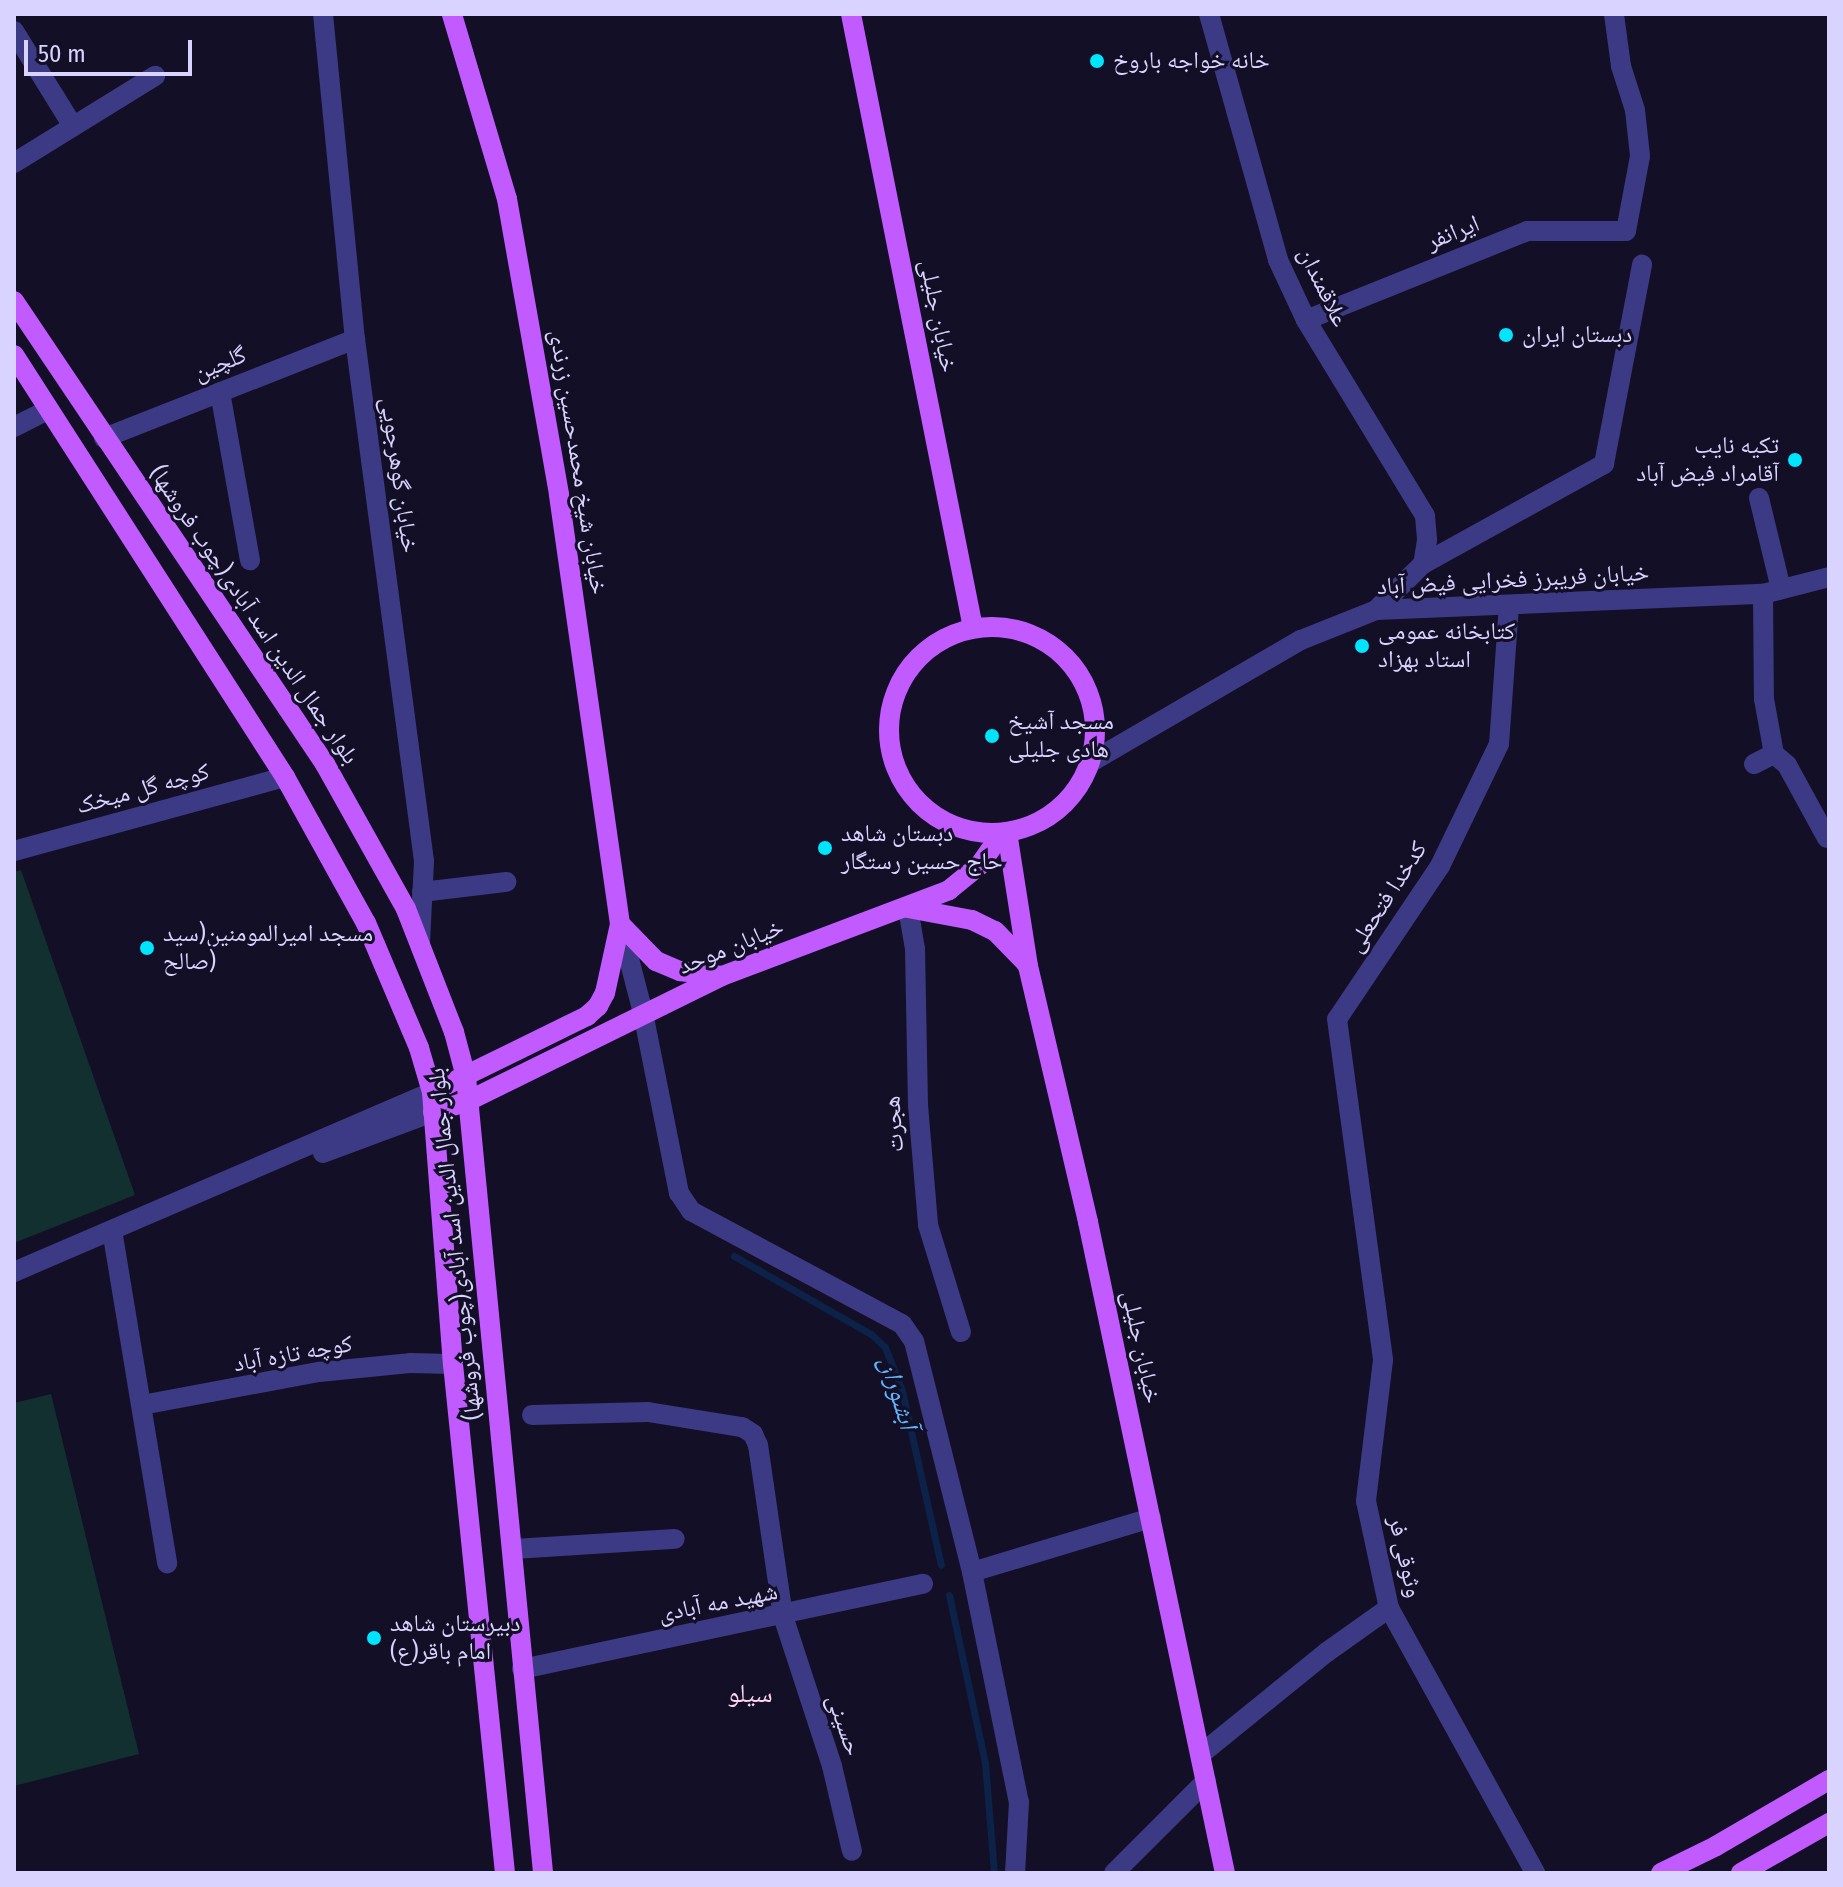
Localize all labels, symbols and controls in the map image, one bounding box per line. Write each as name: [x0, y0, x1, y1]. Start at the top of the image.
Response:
scale bar: [28, 24, 196, 74]
text: 50 m: [38, 40, 86, 68]
place label: خانه خواجه باروخ: [1113, 47, 1270, 75]
marker: خانه خواجه باروخ: [1088, 52, 1106, 70]
street label: ایرانفر: [1422, 209, 1484, 257]
street label: علاقمندان: [1291, 243, 1355, 331]
street label: خیابان جلیلی: [913, 257, 963, 375]
place label: دبستان ایران: [1522, 321, 1632, 349]
marker: دبستان ایران: [1497, 326, 1515, 344]
street label: خیابان شیخ محمدحسین زرندی: [543, 328, 613, 596]
street label: گلچین: [189, 340, 251, 388]
street label: خیابان گوهرجویی: [374, 395, 424, 555]
place label: تکیه نایب آقامراد فیض آباد: [1636, 432, 1779, 488]
marker: تکیه نایب آقامراد فیض آباد: [1786, 451, 1804, 469]
street label: بلوار جمال الدین اسد آبادی(چوب فروشها): [143, 460, 365, 770]
street label: خیابان فریبرز فخرایی فیض آباد: [1376, 558, 1650, 602]
place label: کتابخانه عمومی استاد بهزاد: [1378, 618, 1515, 674]
marker: کتابخانه عمومی استاد بهزاد: [1353, 637, 1371, 655]
place label: مسجد آشیخ هادی جلیلی: [1008, 708, 1114, 764]
marker: مسجد آشیخ هادی جلیلی: [983, 727, 1001, 745]
street label: کوچه گل میخک: [73, 757, 213, 821]
place label: دبستان شاهد حاج حسین رستگار: [841, 820, 1003, 876]
street label: کدخدا فتحعلی: [1341, 836, 1433, 958]
marker: دبستان شاهد حاج حسین رستگار: [816, 839, 834, 857]
street label: خیابان موحد: [674, 913, 788, 981]
place label: مسجد امیرالمومنین(سید صالح): [163, 920, 373, 976]
marker: مسجد امیرالمومنین(سید صالح): [138, 939, 156, 957]
street label: بلوار جمال الدین اسد آبادی(چوب فروشها): [422, 1066, 488, 1422]
street label: هجرت: [878, 1095, 910, 1153]
street label: خیابان جلیلی: [1115, 1288, 1167, 1406]
street label: کوچه تازه آباد: [231, 1329, 355, 1379]
water label: آبشوران: [872, 1353, 924, 1433]
street label: وثوقی فر: [1382, 1513, 1428, 1601]
street label: شهید مه آبادی: [656, 1577, 780, 1629]
place label: دبیرستان شاهد امام باقر(ع): [390, 1610, 521, 1666]
marker: دبیرستان شاهد امام باقر(ع): [365, 1629, 383, 1647]
district label: سیلو: [727, 1678, 773, 1710]
street label: حسینی: [820, 1690, 868, 1760]

